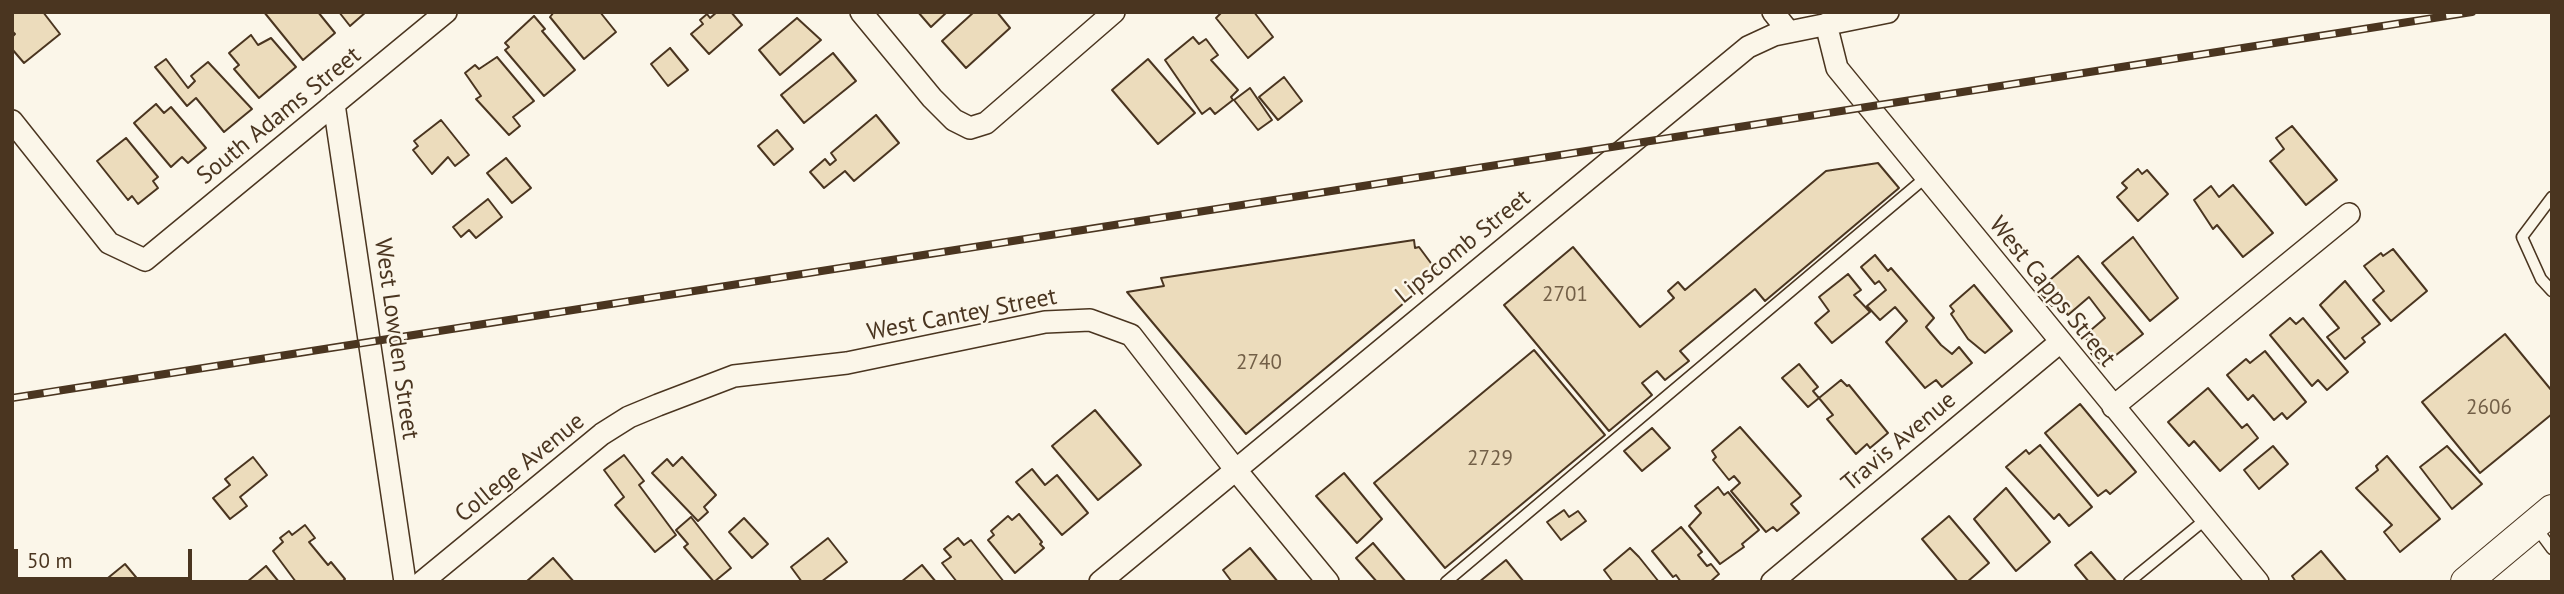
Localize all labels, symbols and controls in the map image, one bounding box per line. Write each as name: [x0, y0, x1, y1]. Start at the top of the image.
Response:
street label: South Adams Street: [191, 41, 367, 191]
street label: Lipscomb Street: [1390, 184, 1536, 310]
street label: West Capps Street: [1983, 211, 2121, 373]
street label: West Lowden Street: [368, 237, 424, 441]
house number: 2701: [1542, 282, 1588, 308]
street label: West Cantey Street: [865, 283, 1059, 347]
house number: 2740: [1236, 350, 1282, 376]
street label: Travis Avenue: [1836, 386, 1962, 498]
house number: 2606: [2466, 395, 2512, 421]
street label: College Avenue: [449, 407, 591, 529]
house number: 2729: [1467, 446, 1513, 472]
scale bar: [18, 534, 196, 578]
text: 50 m: [27, 547, 73, 574]

